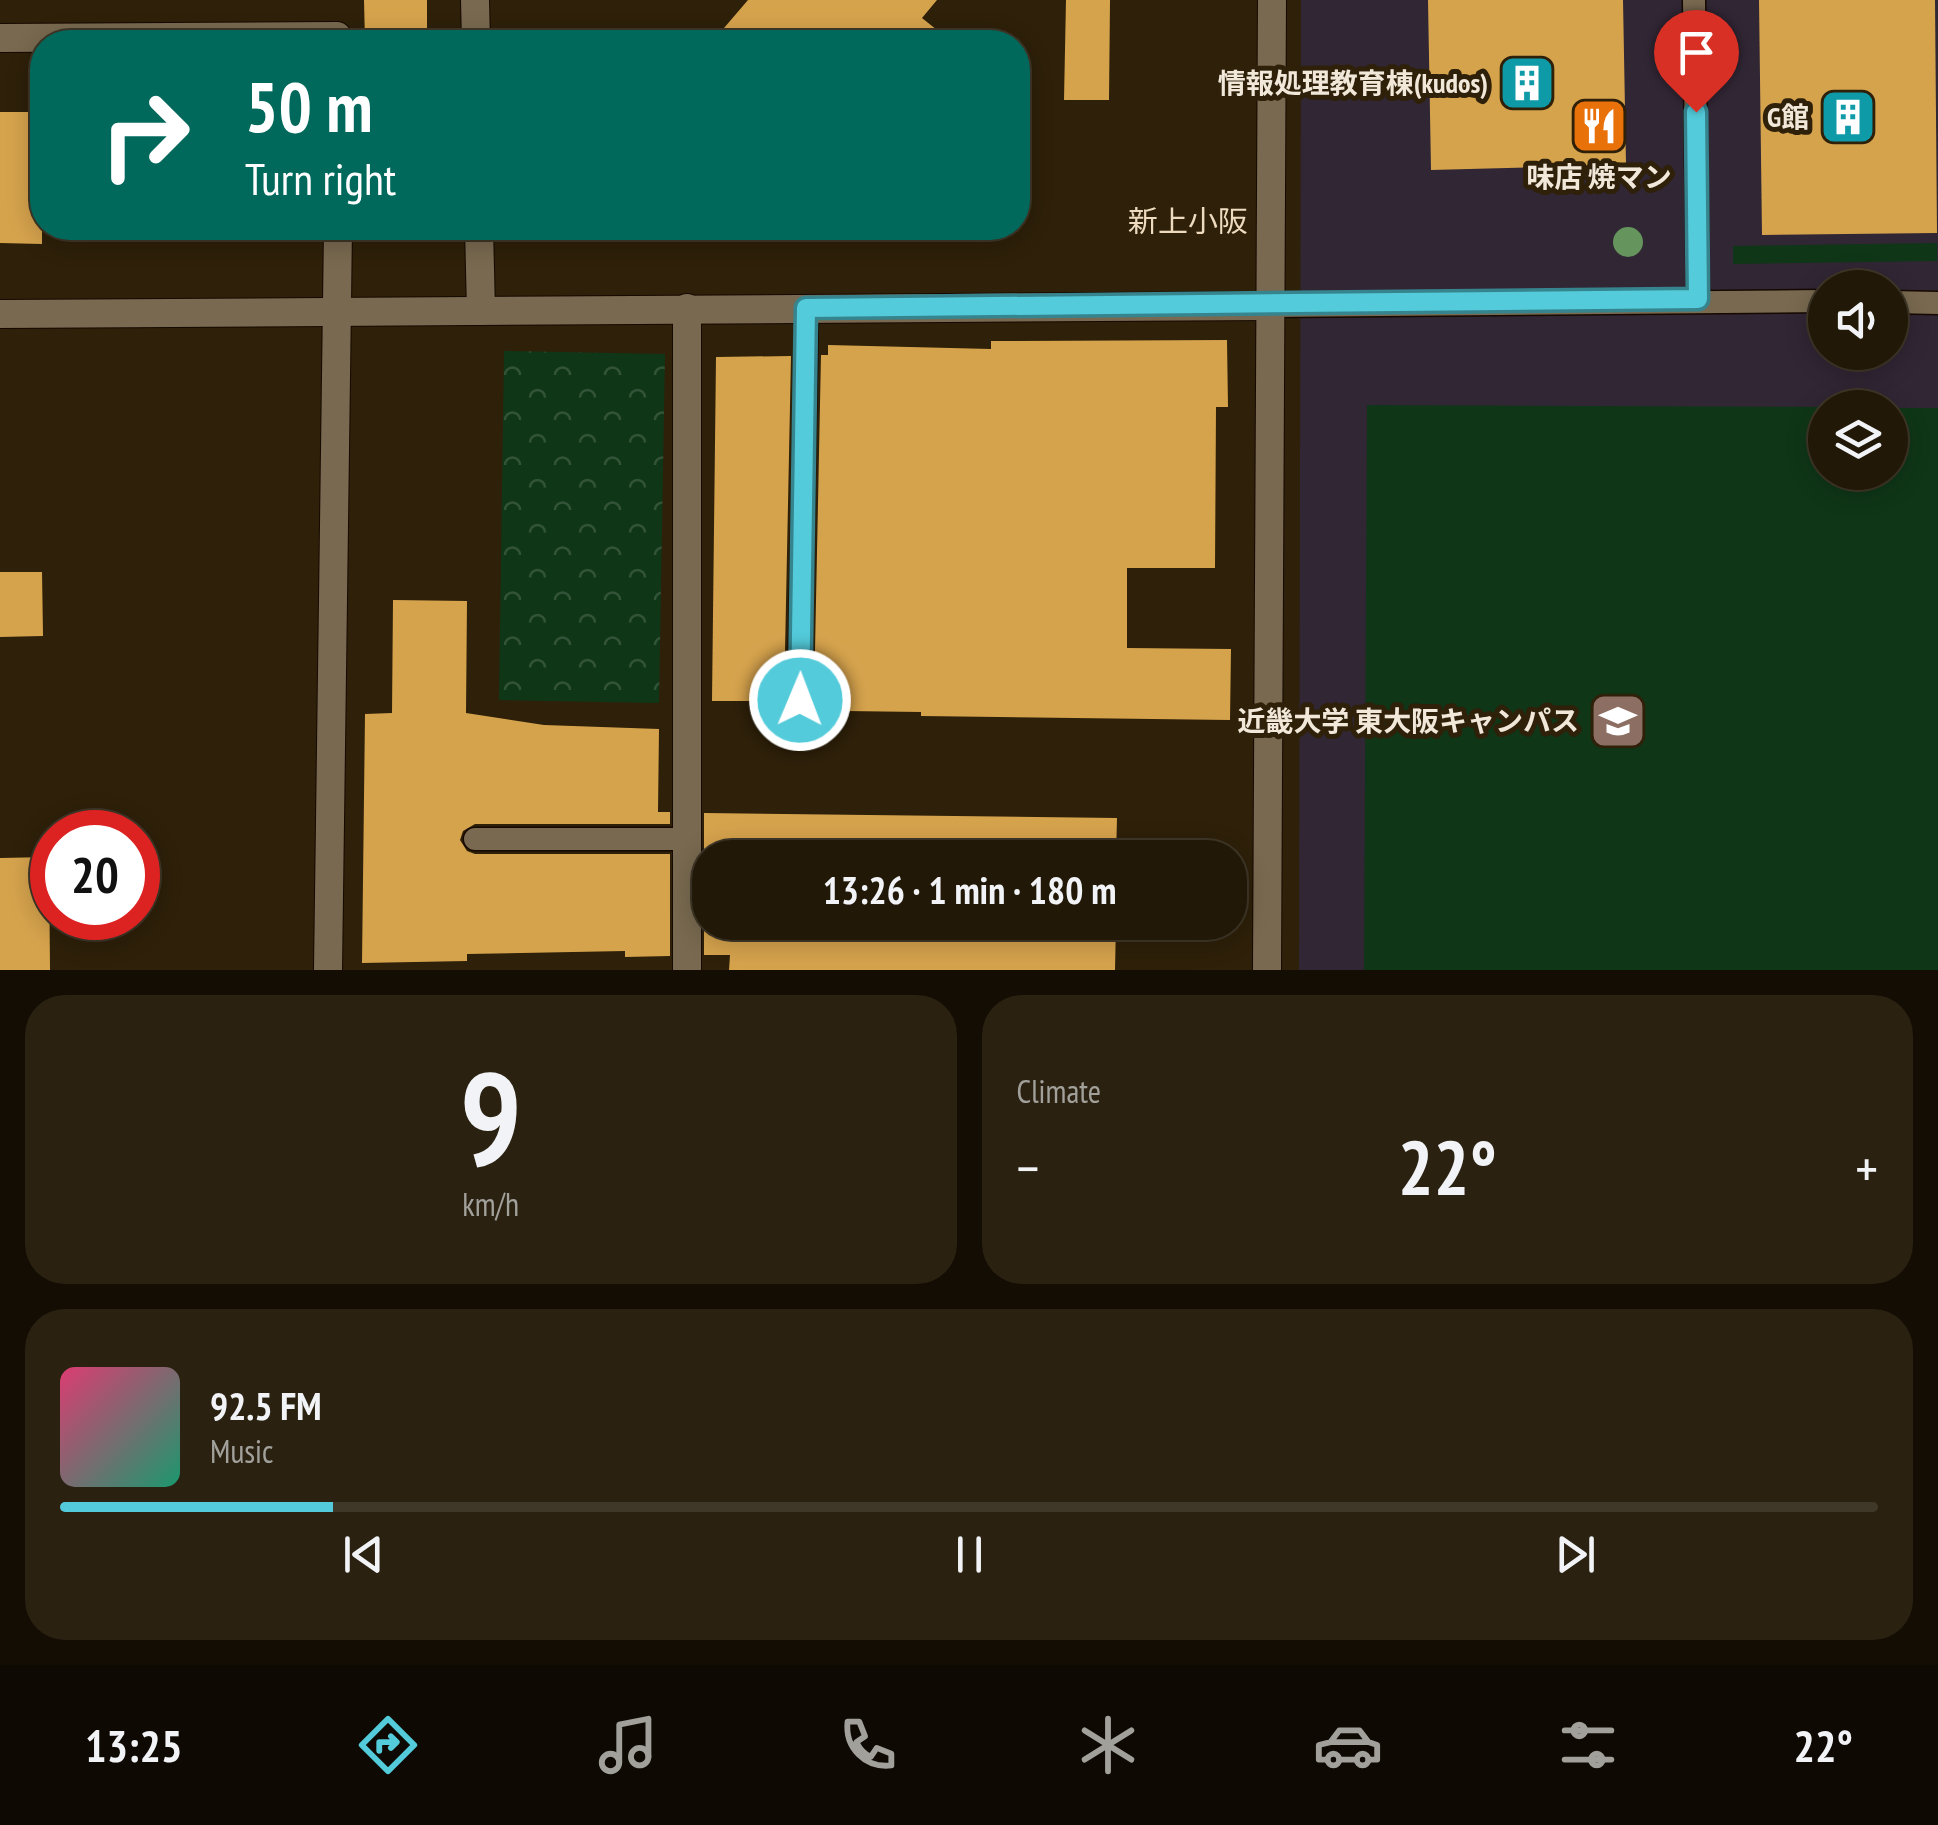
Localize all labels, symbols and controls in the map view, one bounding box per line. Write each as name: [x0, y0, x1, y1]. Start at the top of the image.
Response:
pin: [1654, 10, 1739, 113]
icon: arrive: [1669, 25, 1724, 80]
building icon: 情報処理教育棟(kudos): [1497, 53, 1557, 113]
text: 50 m: [245, 61, 373, 151]
place label: 情報処理教育棟(kudos): [1218, 64, 1488, 101]
icon: right: [80, 70, 210, 200]
building icon: G館: [1818, 87, 1878, 147]
restaurant icon: 味店 焼マン: [1569, 96, 1629, 156]
place label: G館: [1767, 98, 1809, 135]
text: Turn right: [245, 149, 396, 207]
place label: 味店 焼マン: [1526, 158, 1672, 195]
district label: 新上小阪: [1128, 201, 1248, 240]
map controls: [1808, 270, 1908, 490]
button: sound: [1808, 270, 1908, 370]
button: layers: [1808, 390, 1908, 490]
position arrow: [748, 648, 852, 752]
school or university icon: 近畿大学 東大阪キャンパス: [1588, 691, 1648, 751]
place label: 近畿大学 東大阪キャンパス: [1237, 702, 1579, 739]
speed limit sign: 20: [30, 810, 160, 940]
text: 13:26 · 1 min · 180 m: [823, 865, 1116, 914]
text: 9: [460, 1034, 522, 1202]
text: Climate: [1017, 1070, 1101, 1112]
text: 22°: [1398, 1119, 1497, 1216]
text: −: [1017, 1132, 1039, 1203]
text: +: [1855, 1132, 1878, 1203]
text: km/h: [462, 1183, 519, 1225]
text: 92.5 FM: [210, 1381, 322, 1430]
text: Music: [210, 1430, 273, 1472]
icon: previous: [336, 1527, 391, 1582]
icon: pause: [942, 1527, 997, 1582]
icon: next: [1548, 1527, 1603, 1582]
icon: directions: [353, 1710, 423, 1780]
icon: music: [593, 1710, 663, 1780]
icon: phone: [833, 1710, 903, 1780]
icon: climate: [1073, 1710, 1143, 1780]
icon: car: [1313, 1710, 1383, 1780]
icon: filters: [1553, 1710, 1623, 1780]
text: 13:25: [85, 1716, 182, 1774]
text: 22°: [1794, 1716, 1853, 1774]

